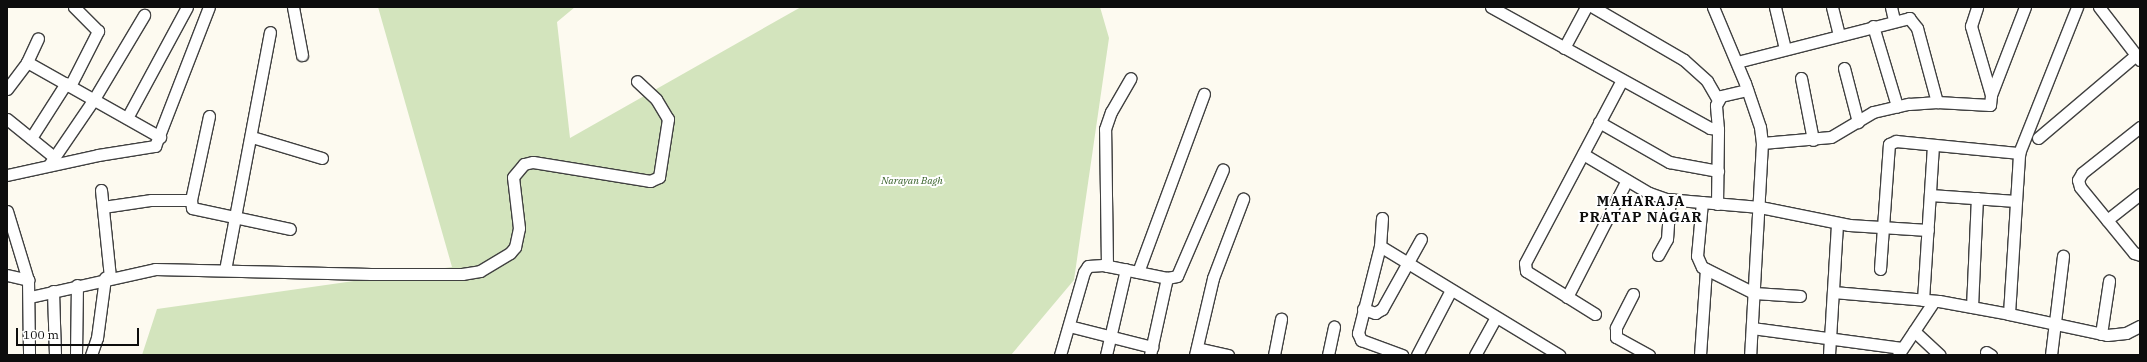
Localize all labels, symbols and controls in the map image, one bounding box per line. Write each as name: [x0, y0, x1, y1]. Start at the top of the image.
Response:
park label: Narayan Bagh: [881, 175, 943, 187]
district label: MAHARAJA PRATAP NAGAR: [1579, 193, 1703, 226]
scale bar: [18, 320, 141, 346]
text: 100 m: [23, 327, 59, 342]

